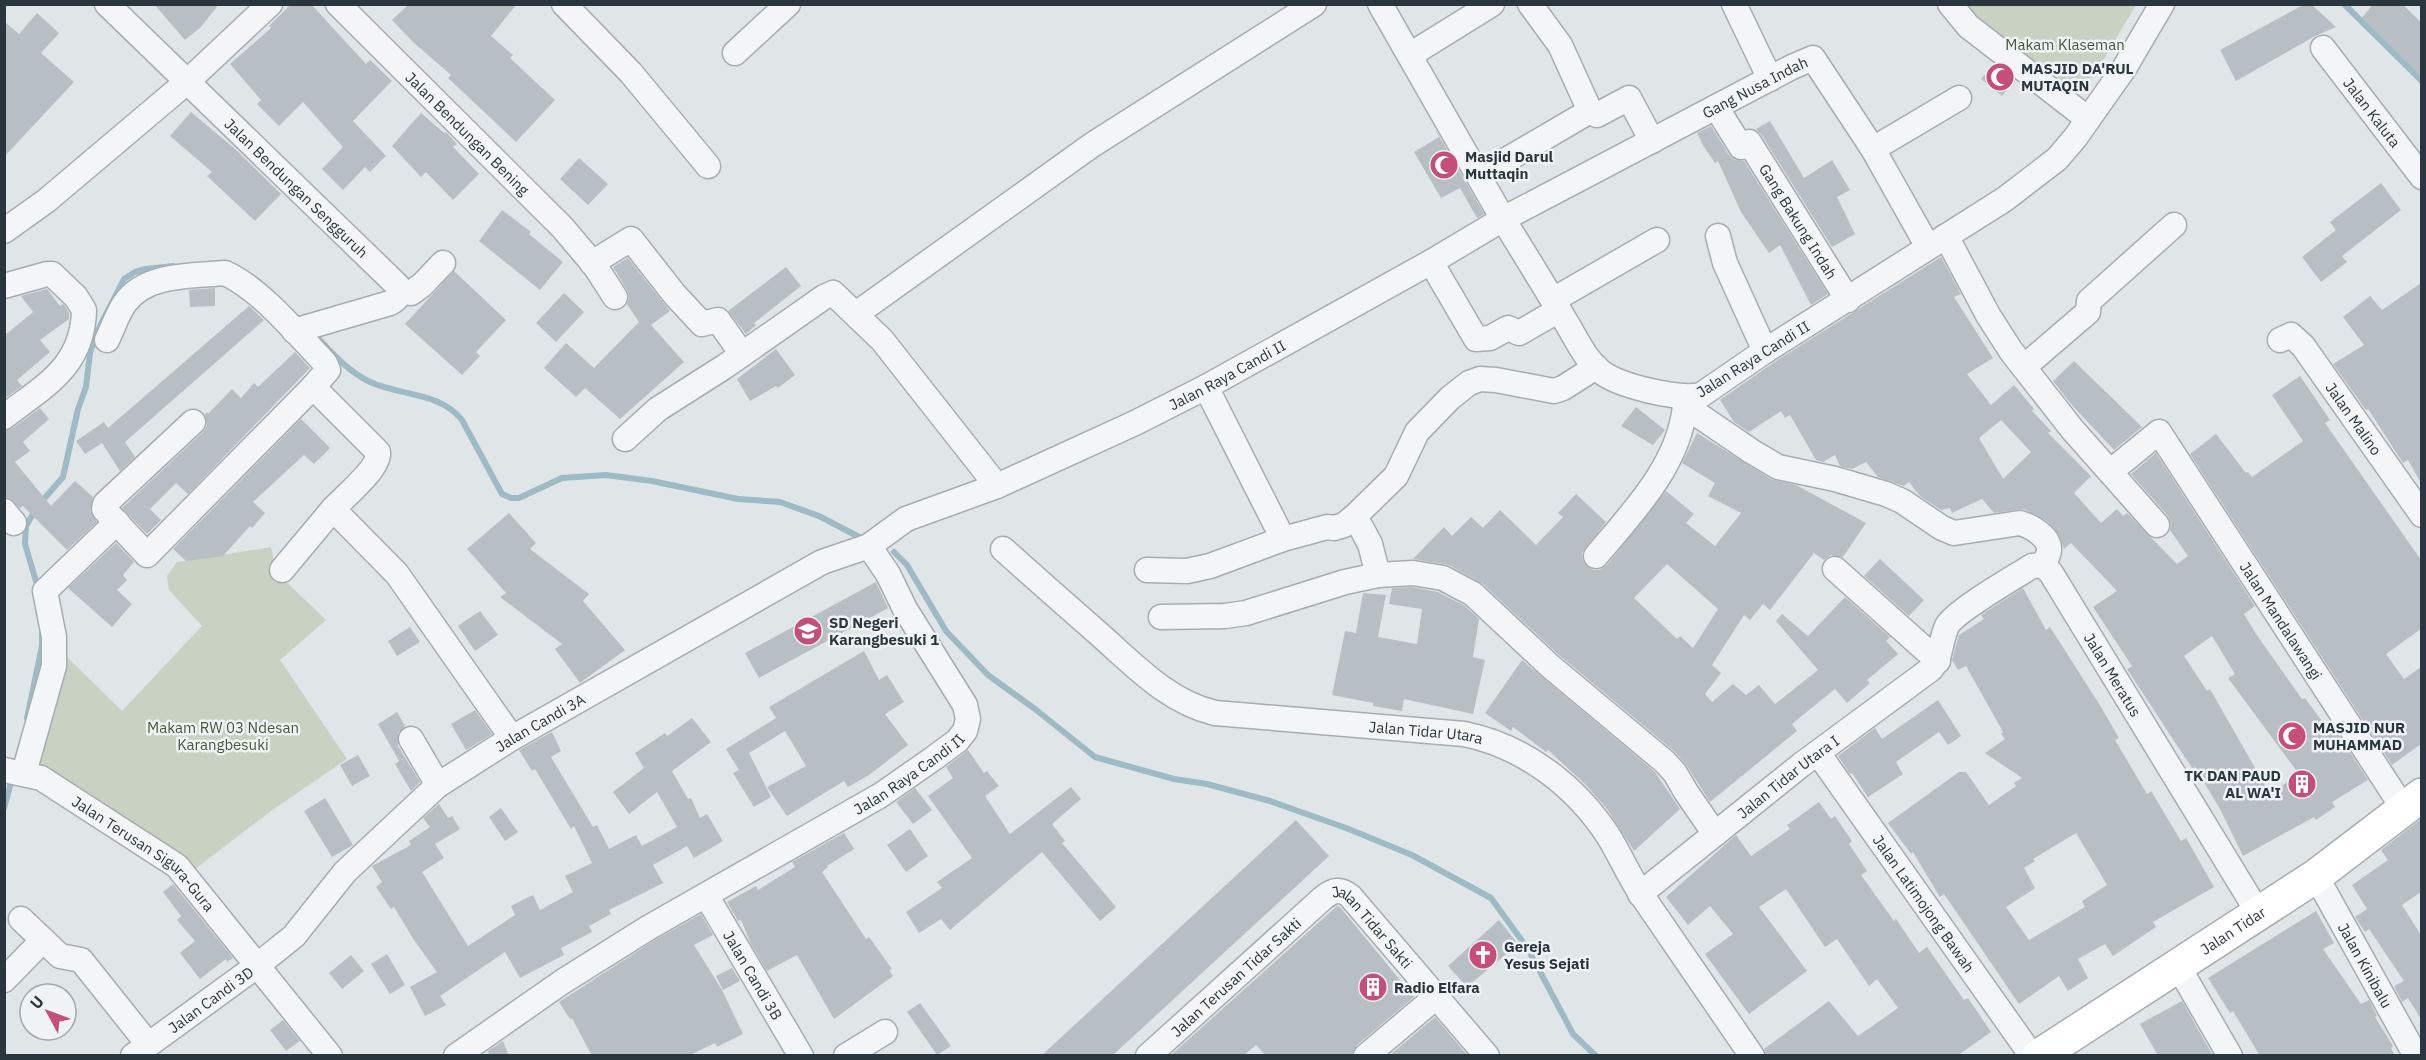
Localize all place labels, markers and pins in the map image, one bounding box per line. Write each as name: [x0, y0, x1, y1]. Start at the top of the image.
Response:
place label: MASJID DA'RUL MUTAQIN: [2021, 59, 2134, 95]
mosque icon: MASJID DA'RUL MUTAQIN: [1984, 61, 2016, 93]
place label: Masjid Darul Muttaqin: [1465, 147, 1554, 183]
mosque icon: Masjid Darul Muttaqin: [1428, 149, 1460, 181]
place label: SD Negeri Karangbesuki 1: [829, 613, 939, 649]
school or university icon: SD Negeri Karangbesuki 1: [792, 615, 824, 647]
place label: MASJID NUR MUHAMMAD: [2313, 718, 2405, 754]
mosque icon: MASJID NUR MUHAMMAD: [2276, 720, 2308, 752]
place label: TK DAN PAUD AL WA'I: [2184, 766, 2281, 802]
building icon: TK DAN PAUD AL WA'I: [2286, 768, 2318, 800]
place label: Gereja Yesus Sejati: [1504, 937, 1589, 973]
church icon: Gereja Yesus Sejati: [1467, 939, 1499, 971]
building icon: Radio Elfara: [1357, 971, 1389, 1003]
place label: Radio Elfara: [1394, 978, 1480, 997]

